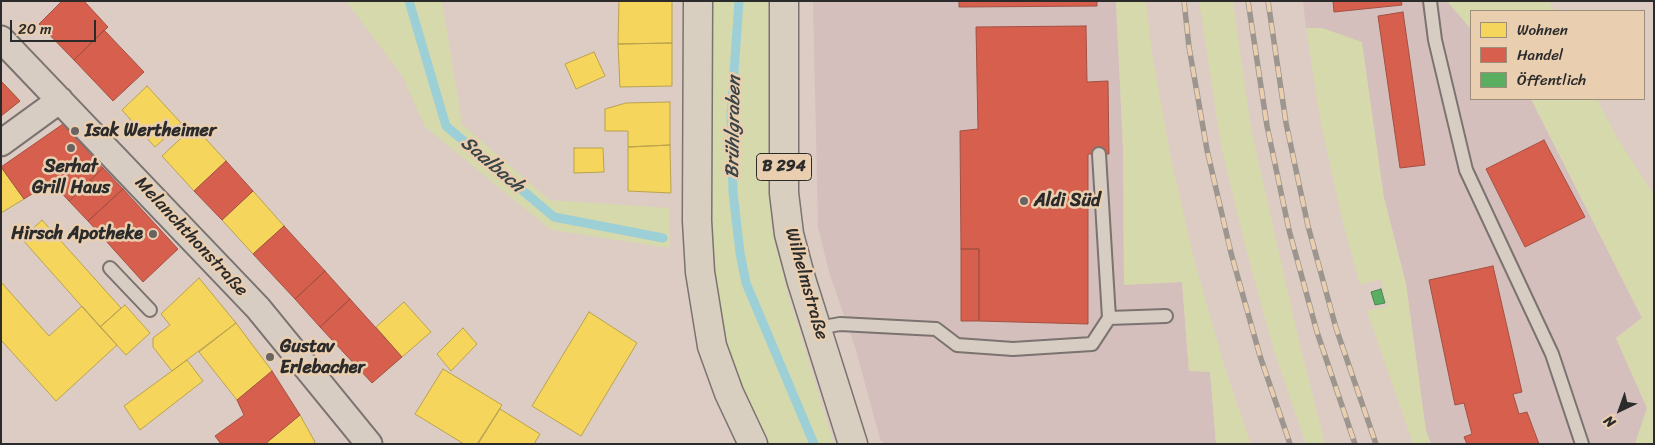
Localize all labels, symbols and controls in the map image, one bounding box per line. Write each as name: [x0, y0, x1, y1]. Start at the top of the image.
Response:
scale bar: [12, 10, 99, 42]
legend: [1470, 10, 1645, 100]
text: 20 m: [18, 16, 52, 42]
text: Wohnen: [1517, 17, 1568, 43]
text: Handel: [1517, 42, 1563, 68]
text: Öffentlich: [1517, 67, 1586, 93]
water label: Brühlgraben: [722, 76, 746, 178]
place label: Isak Wertheimer: [85, 120, 216, 142]
marker: Isak Wertheimer: [69, 125, 81, 137]
water label: Saalbach: [456, 132, 528, 198]
marker: Serhat Grill Haus: [65, 142, 77, 154]
road number: B 294: [756, 154, 812, 180]
place label: Serhat Grill Haus: [32, 156, 110, 198]
street label: Melanchthonstraße: [130, 173, 252, 301]
place label: Aldi Süd: [1034, 190, 1101, 212]
marker: Aldi Süd: [1018, 195, 1030, 207]
place label: Hirsch Apotheke: [11, 223, 143, 245]
street label: Wilhelmstraße: [780, 226, 832, 342]
marker: Hirsch Apotheke: [147, 228, 159, 240]
place label: Gustav Erlebacher: [280, 336, 365, 378]
marker: Gustav Erlebacher: [264, 351, 276, 363]
north arrow: [1595, 385, 1645, 435]
text: N: [1598, 409, 1622, 434]

